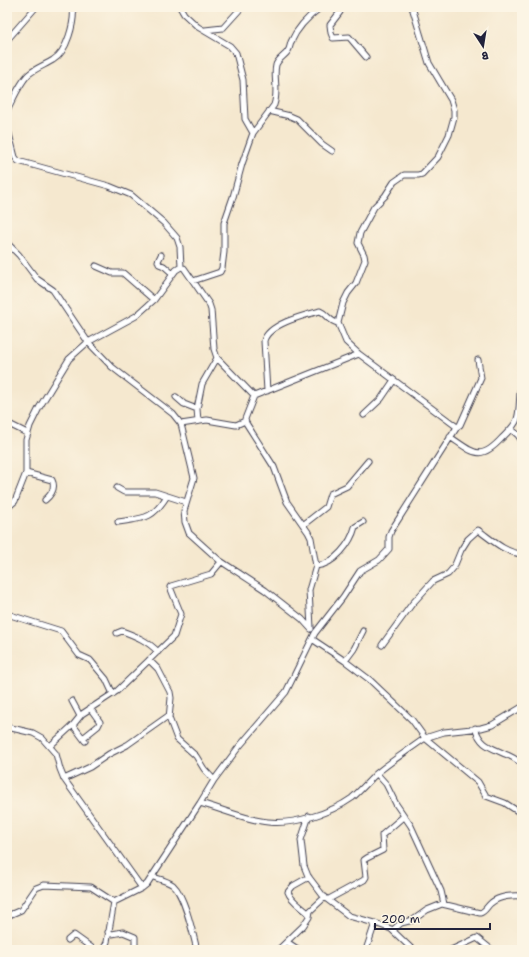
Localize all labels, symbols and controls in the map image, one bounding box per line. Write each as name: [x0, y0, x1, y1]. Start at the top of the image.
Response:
north arrow: [463, 26, 503, 66]
text: B: [480, 47, 490, 63]
scale bar: [375, 905, 490, 931]
text: 200 m: [381, 911, 420, 927]

